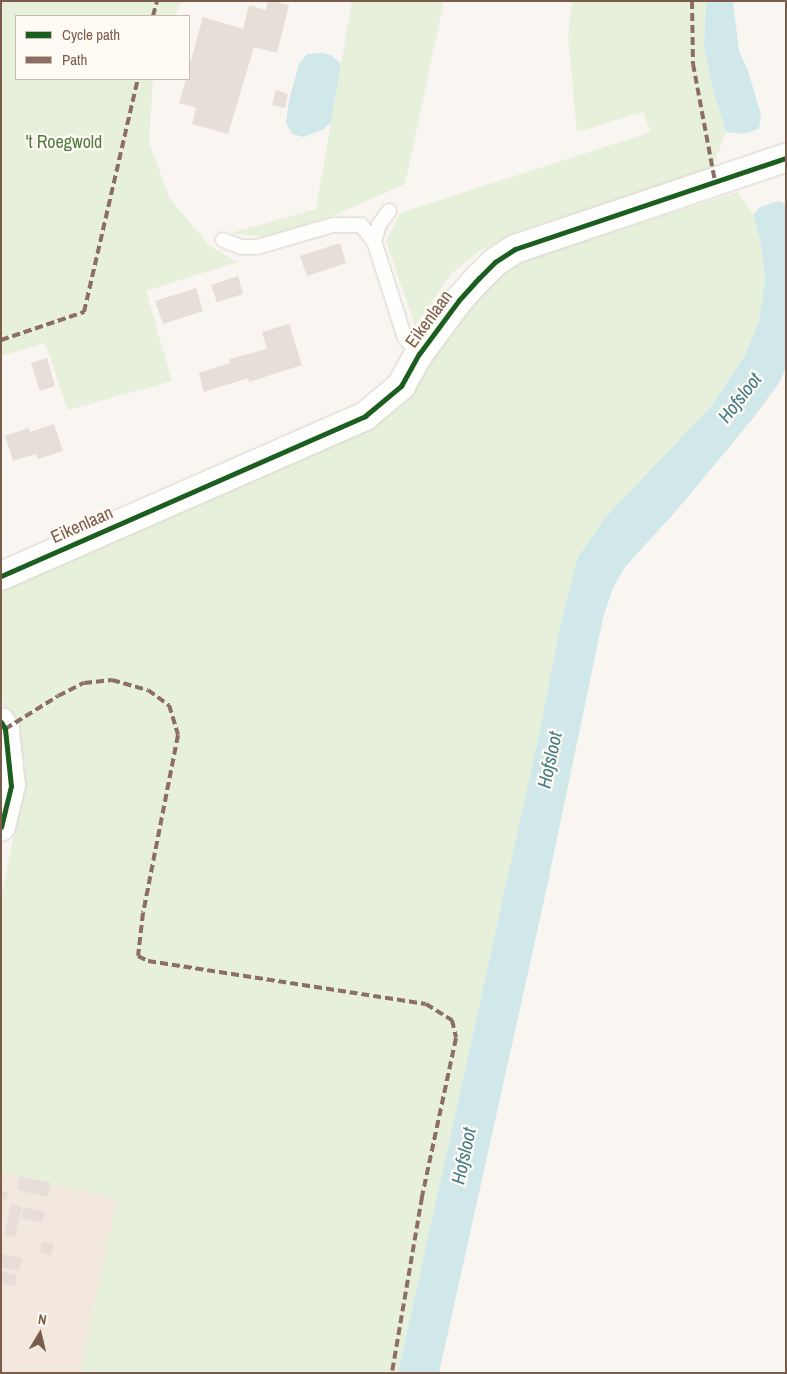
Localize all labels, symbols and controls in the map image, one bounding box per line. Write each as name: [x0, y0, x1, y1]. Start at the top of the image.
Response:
legend: [15, 15, 190, 80]
text: Cycle path: [62, 24, 120, 45]
text: Path: [62, 49, 87, 70]
park label: 't Roegwold: [26, 131, 102, 153]
street label: Eikenlaan: [401, 286, 457, 352]
water label: Hofsloot: [713, 368, 767, 428]
street label: Eikenlaan: [48, 502, 116, 548]
water label: Hofsloot: [533, 730, 567, 790]
water label: Hofsloot: [447, 1126, 481, 1186]
north arrow: [15, 1309, 65, 1359]
text: N: [37, 1310, 48, 1329]

